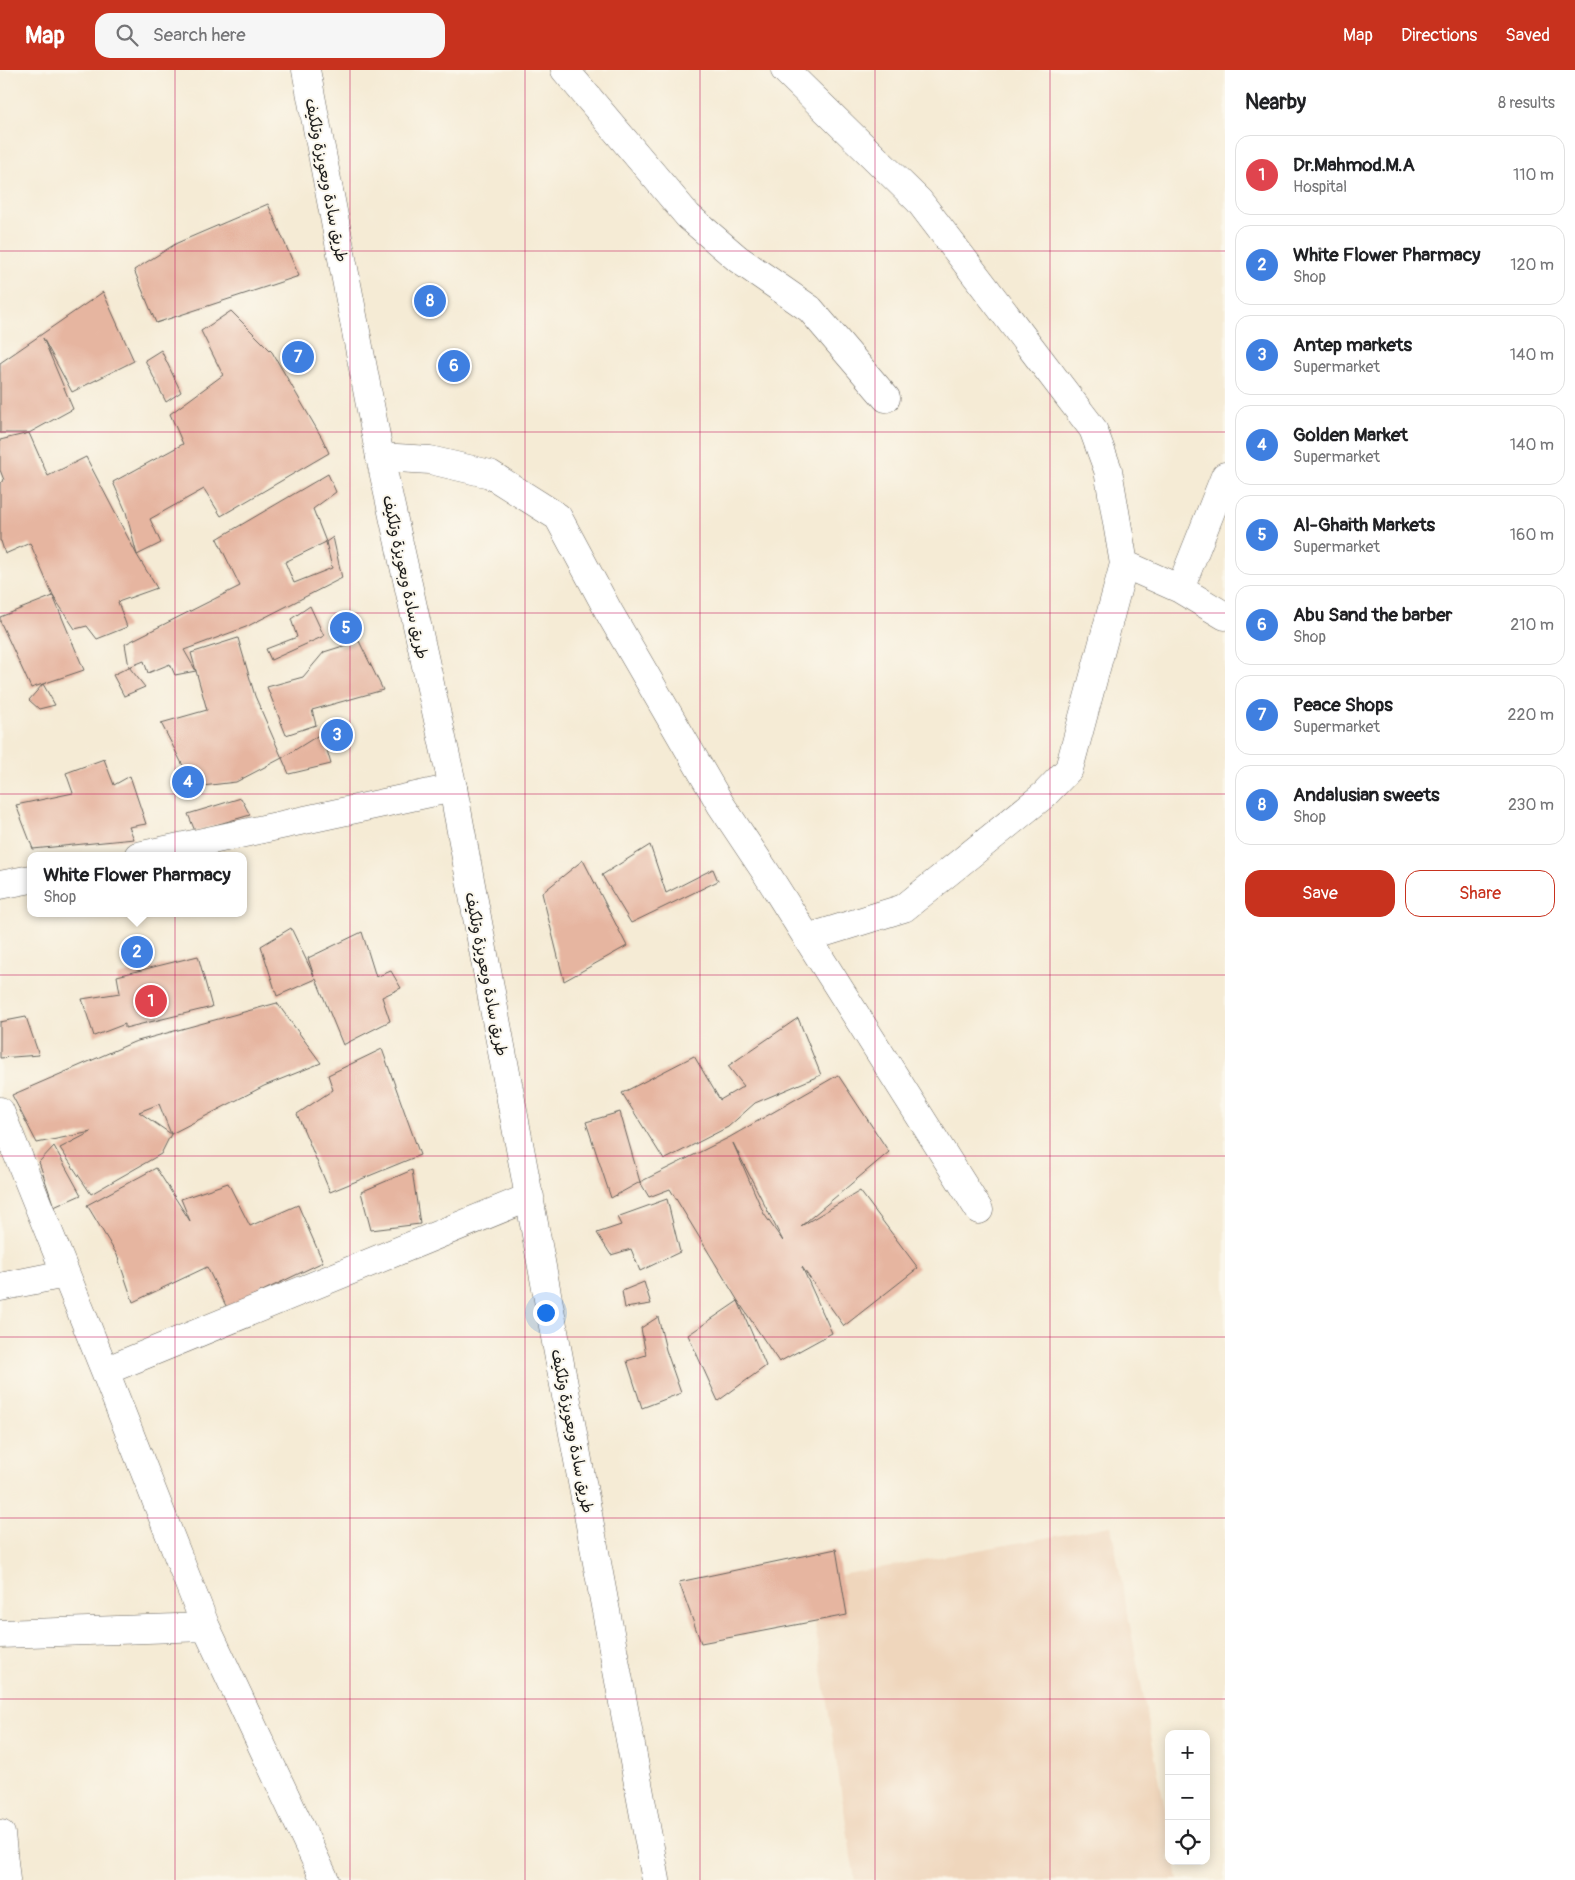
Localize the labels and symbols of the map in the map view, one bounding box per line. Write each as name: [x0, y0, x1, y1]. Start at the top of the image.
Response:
street label: طريق سادة وبعويزة وتلكيف: [300, 96, 352, 264]
pin: 8: [414, 282, 446, 320]
pin: 7: [282, 338, 314, 376]
pin: 6: [438, 347, 470, 385]
street label: طريق سادة وبعويزة وتلكيف: [378, 493, 432, 661]
pin: 5: [330, 609, 362, 647]
pin: 3: [321, 716, 353, 754]
pin: 4: [172, 763, 204, 801]
street label: طريق سادة وبعويزة وتلكيف: [460, 890, 512, 1058]
pin: 2: [121, 933, 153, 971]
pin: 1: [135, 982, 167, 1020]
your location: [533, 1300, 559, 1326]
street label: طريق سادة وبعويزة وتلكيف: [546, 1347, 598, 1515]

